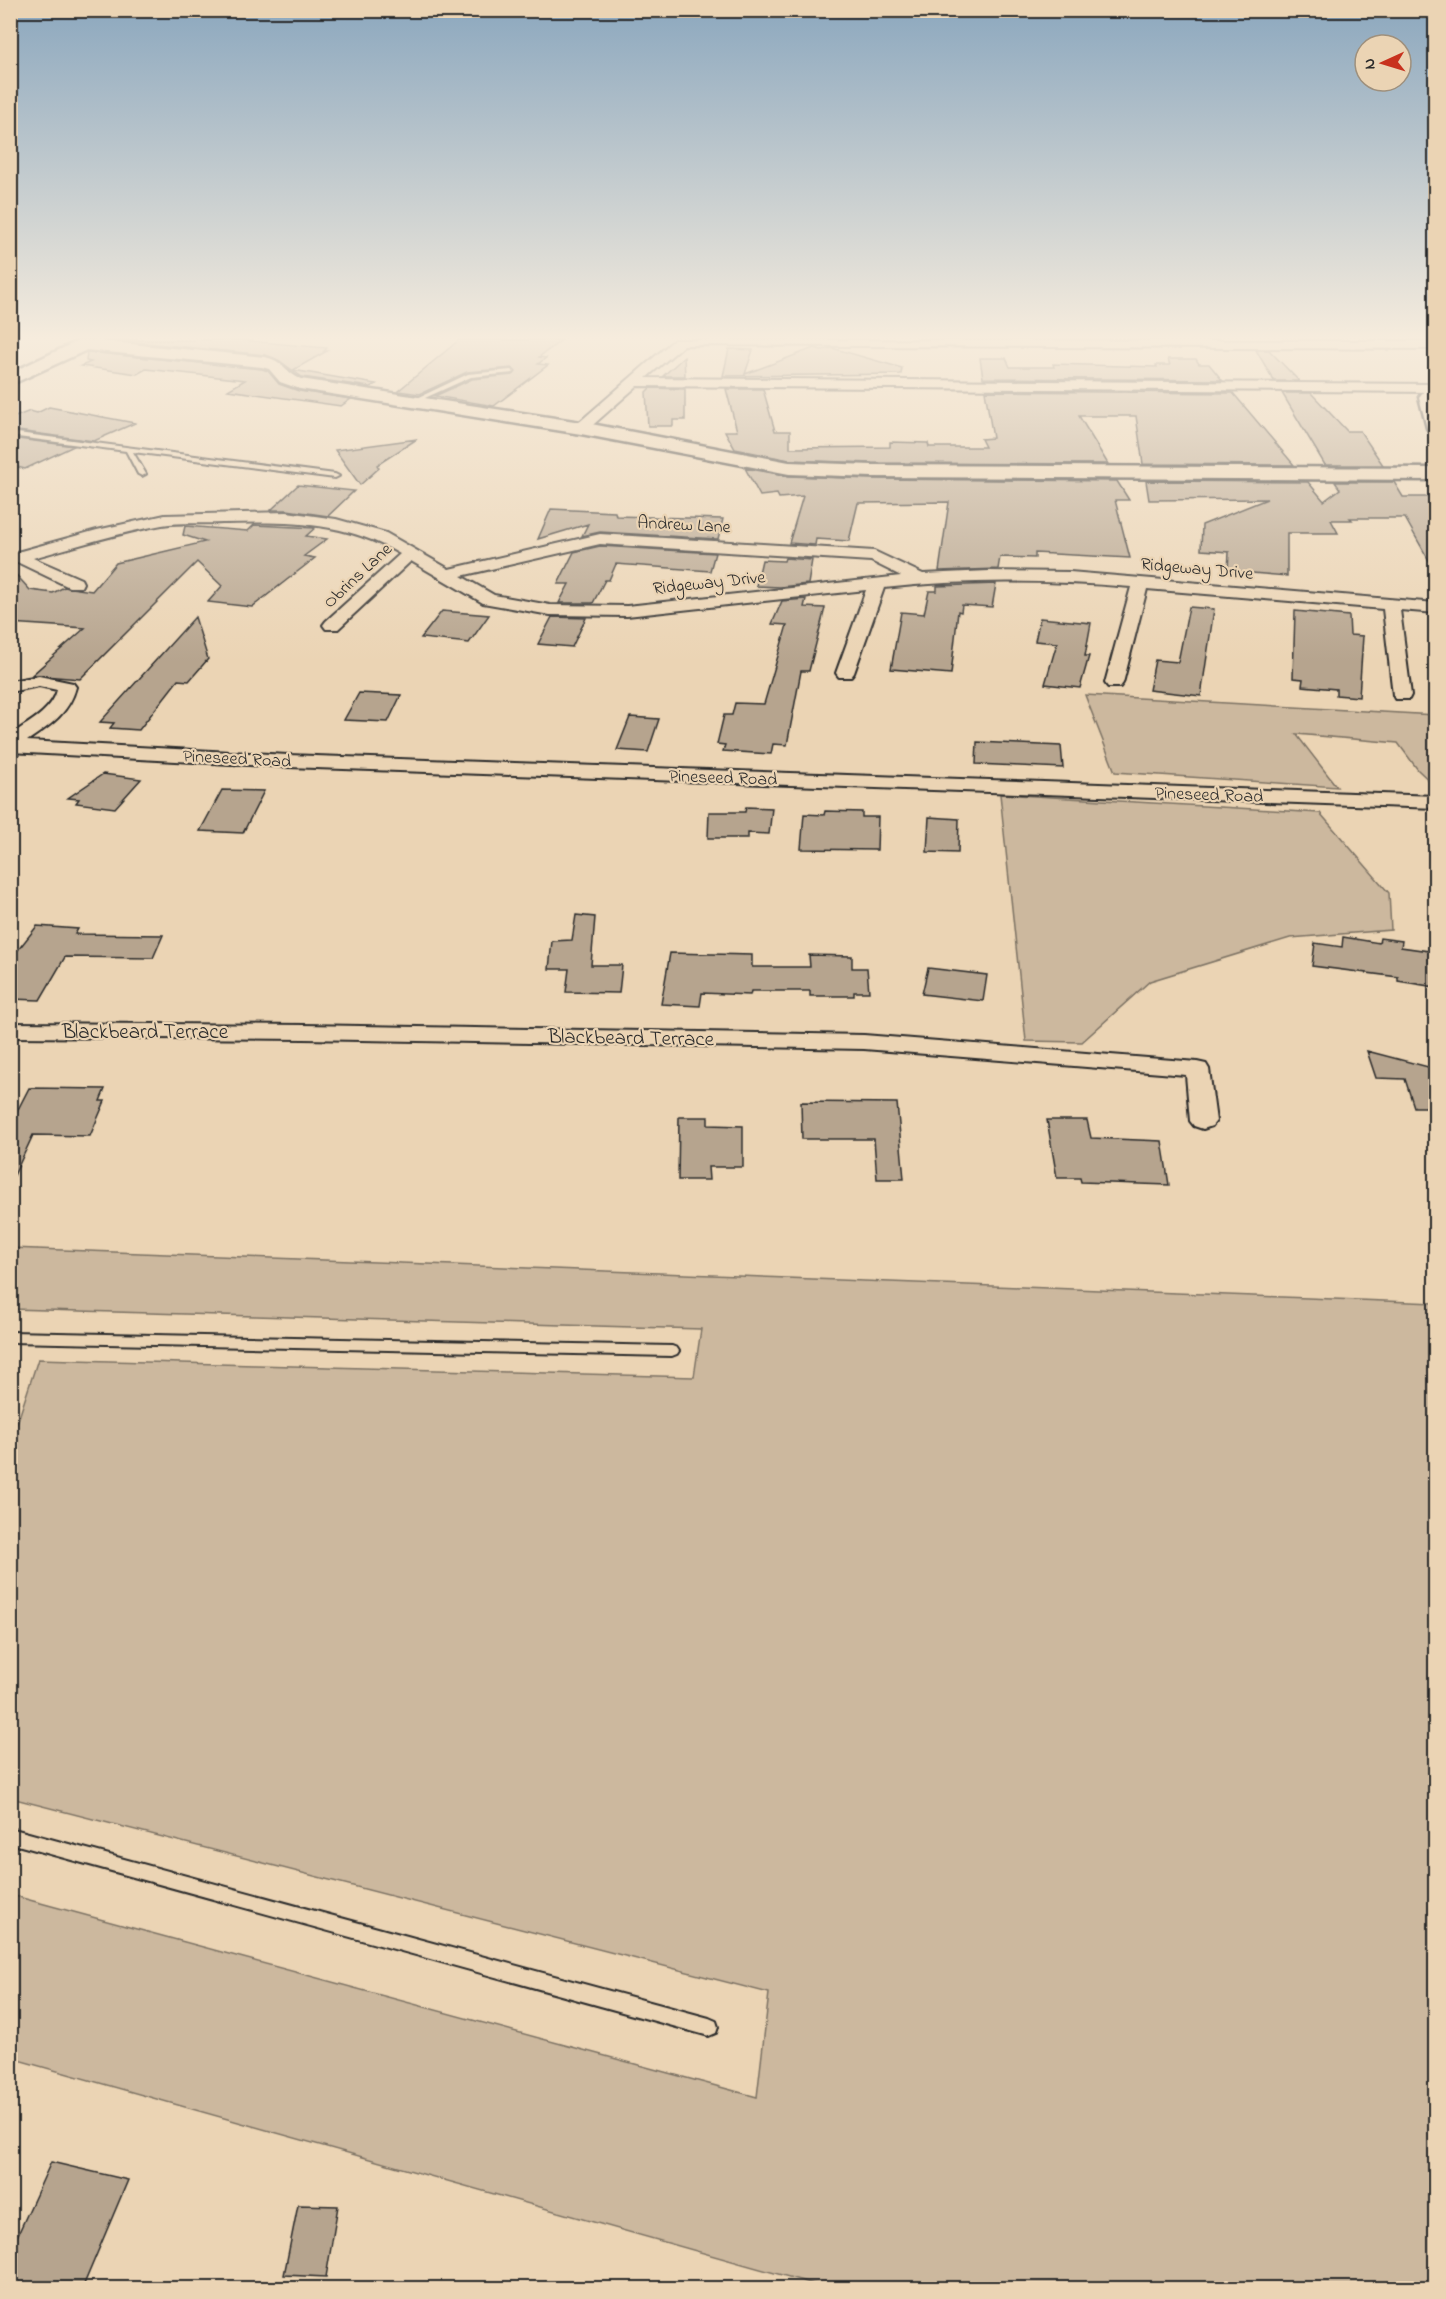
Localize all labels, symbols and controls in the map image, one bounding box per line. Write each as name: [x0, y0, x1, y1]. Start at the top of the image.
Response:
north arrow: [1353, 33, 1413, 93]
text: N: [1358, 57, 1382, 70]
street label: Andrew Lane: [637, 511, 732, 541]
street label: Obrins Lane: [318, 537, 399, 615]
street label: Ridgeway Drive: [1139, 552, 1255, 589]
street label: Ridgeway Drive: [652, 565, 768, 604]
street label: Pineseed Road: [182, 744, 292, 776]
street label: Pineseed Road: [668, 764, 778, 794]
street label: Pineseed Road: [1154, 781, 1264, 811]
street label: Blackbeard Terrace: [61, 1018, 229, 1048]
street label: Blackbeard Terrace: [547, 1023, 715, 1055]

